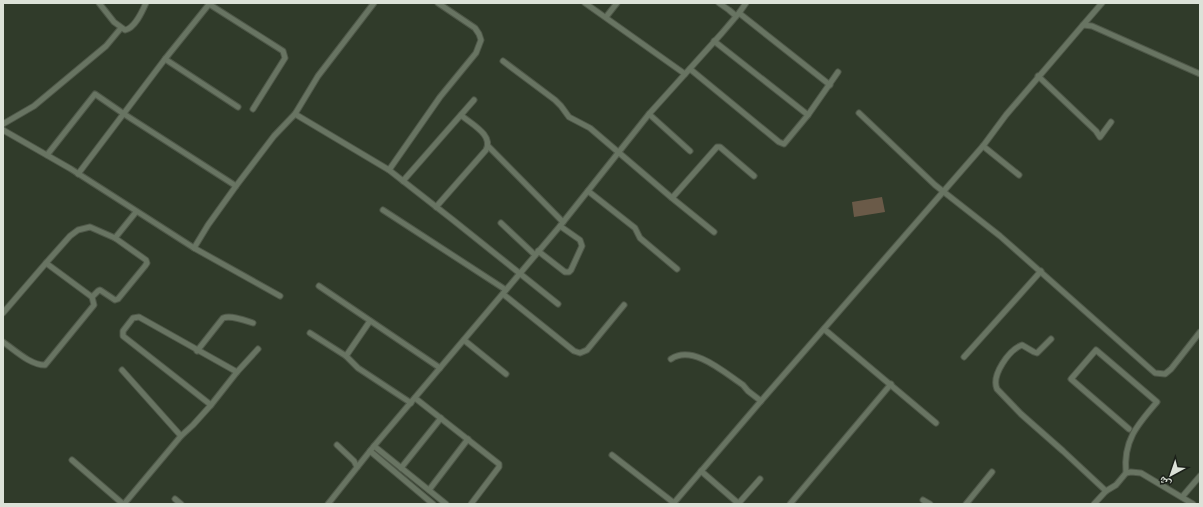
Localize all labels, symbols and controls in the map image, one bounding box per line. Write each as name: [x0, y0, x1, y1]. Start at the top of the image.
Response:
north arrow: [1151, 455, 1191, 495]
text: ش: [1155, 473, 1174, 492]

